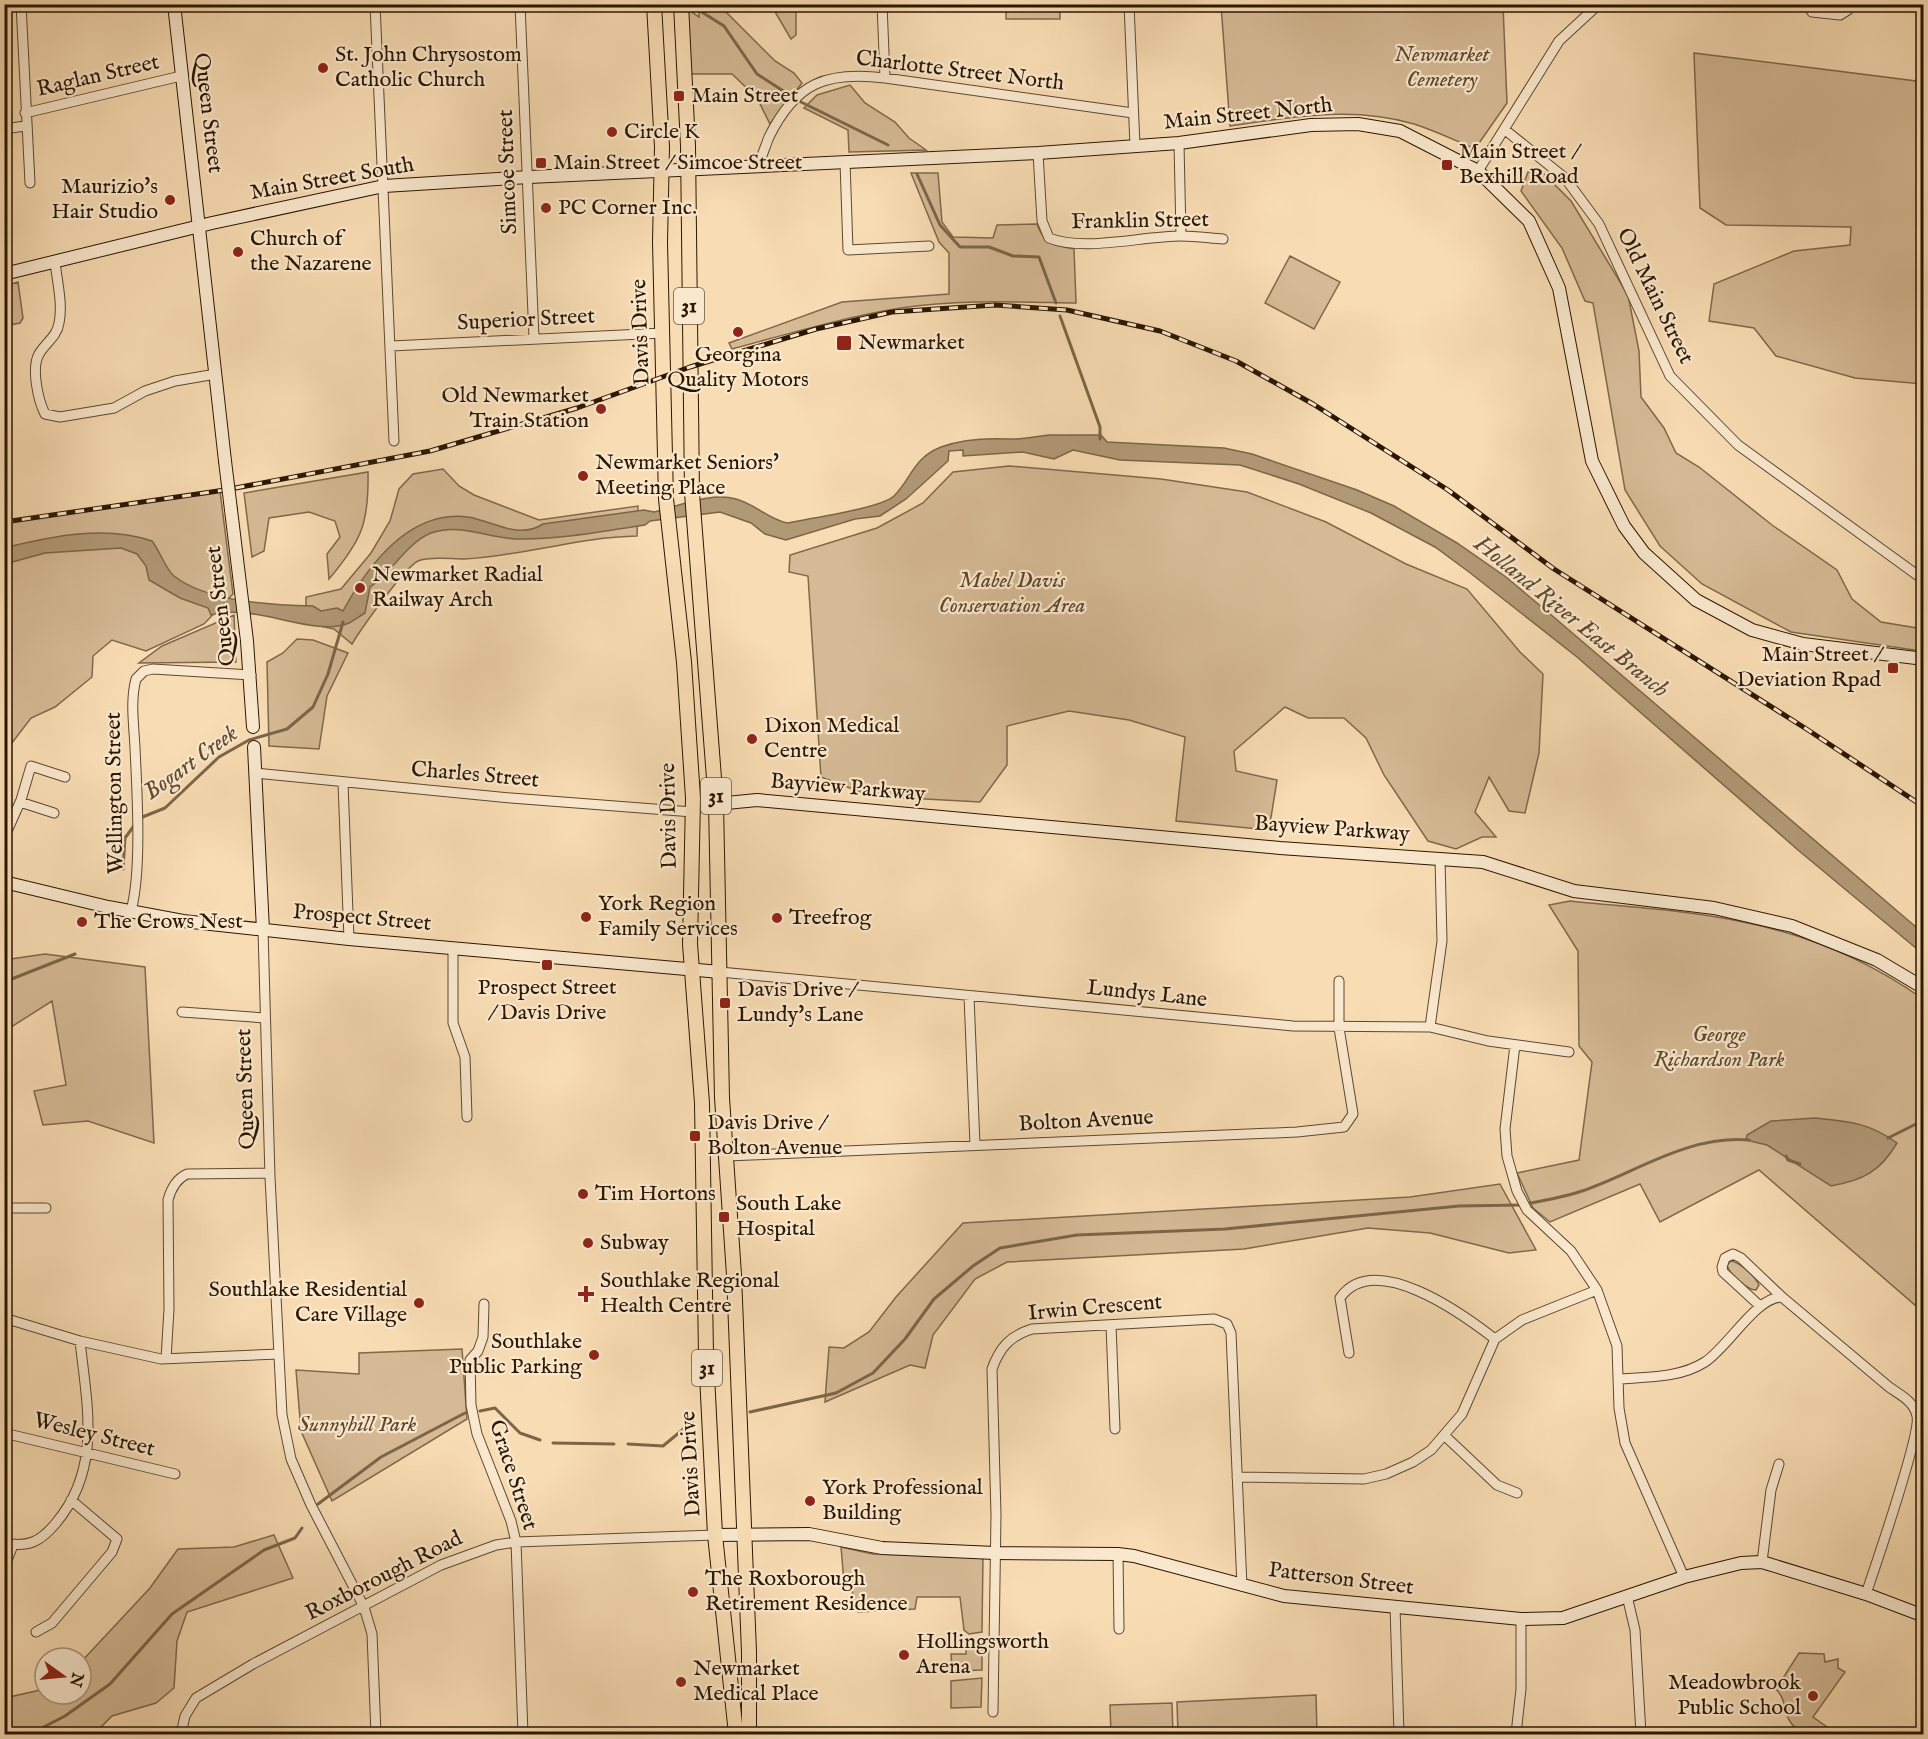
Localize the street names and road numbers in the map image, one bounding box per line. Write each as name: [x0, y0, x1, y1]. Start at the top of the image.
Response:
street label: Charlotte Street North: [854, 44, 1066, 98]
street label: Raglan Street: [34, 48, 162, 104]
street label: Queen Street: [187, 51, 229, 175]
street label: Main Street North: [1162, 91, 1334, 137]
street label: Simcoe Street: [492, 109, 524, 235]
street label: Main Street South: [248, 151, 416, 207]
street label: Franklin Street: [1071, 206, 1210, 236]
street label: Old Main Street: [1610, 223, 1700, 369]
street label: Davis Drive: [625, 278, 657, 386]
road number: 31: [674, 288, 704, 324]
street label: Superior Street: [456, 302, 596, 338]
street label: Queen Street: [200, 544, 242, 668]
street label: Wellington Street: [100, 711, 130, 874]
street label: Charles Street: [410, 755, 541, 795]
street label: Davis Drive: [654, 763, 684, 869]
street label: Bayview Parkway: [769, 767, 927, 809]
road number: 31: [701, 778, 731, 814]
street label: Bayview Parkway: [1253, 810, 1411, 848]
street label: Prospect Street: [292, 898, 433, 938]
street label: Lundys Lane: [1086, 974, 1208, 1014]
street label: Queen Street: [230, 1028, 262, 1150]
street label: Bolton Avenue: [1018, 1103, 1154, 1139]
street label: Irwin Crescent: [1027, 1288, 1164, 1328]
road number: 31: [692, 1350, 722, 1386]
street label: Wesley Street: [30, 1406, 158, 1464]
street label: Davis Drive: [674, 1410, 708, 1518]
street label: Grace Street: [482, 1416, 544, 1534]
street label: Roxborough Road: [301, 1524, 467, 1628]
street label: Patterson Street: [1267, 1556, 1416, 1602]

